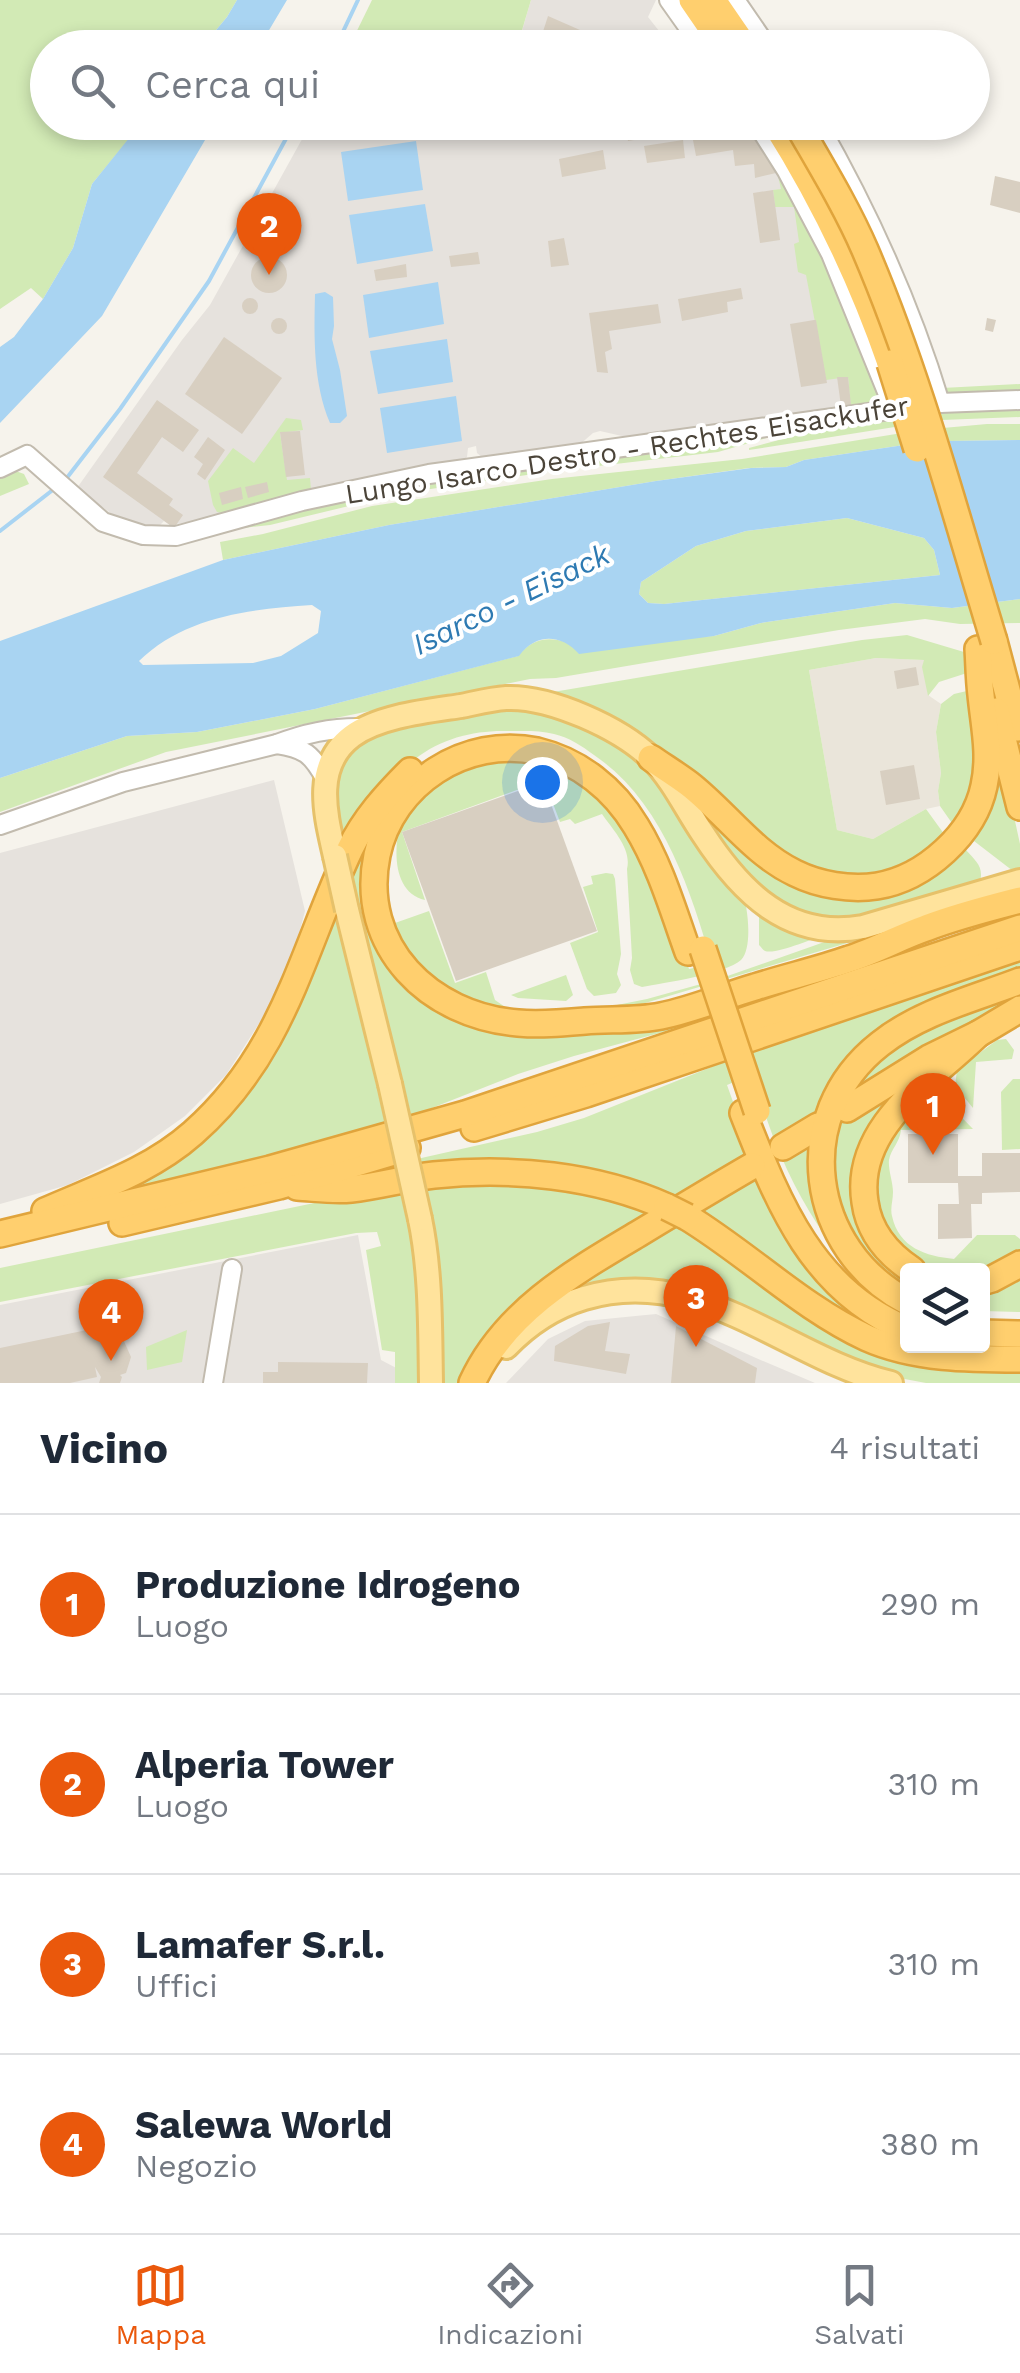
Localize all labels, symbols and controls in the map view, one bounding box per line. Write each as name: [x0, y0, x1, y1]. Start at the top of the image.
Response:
search box: [30, 30, 990, 140]
icon: search: [65, 58, 120, 113]
text: Cerca qui: [145, 63, 320, 107]
pin: 2: [236, 192, 302, 275]
street label: Lungo Isarco Destro - Rechtes Eisackufer: [343, 389, 911, 511]
water label: Isarco - Eisack: [407, 535, 617, 662]
your location: [517, 757, 568, 808]
pin: 1: [900, 1072, 966, 1155]
map controls: [900, 1263, 990, 1353]
button: layers: [900, 1263, 990, 1353]
pin: 3: [664, 1264, 728, 1347]
pin: 4: [78, 1278, 144, 1361]
text: Vicino: [40, 1424, 168, 1473]
text: 4 risultati: [829, 1429, 980, 1467]
text: Produzione Idrogeno: [135, 1563, 520, 1607]
text: 1: [66, 1585, 79, 1623]
text: 290 m: [880, 1585, 980, 1623]
text: Luogo: [135, 1607, 229, 1645]
text: Alperia Tower: [135, 1743, 394, 1787]
text: 2: [63, 1765, 82, 1803]
text: 310 m: [888, 1765, 980, 1803]
text: Luogo: [135, 1787, 229, 1825]
text: Lamafer S.r.l.: [135, 1923, 385, 1967]
text: 3: [63, 1945, 82, 1983]
text: 310 m: [888, 1945, 980, 1983]
text: Uffici: [135, 1967, 218, 2005]
text: Salewa World: [135, 2103, 392, 2147]
text: 4: [62, 2125, 83, 2163]
text: 380 m: [880, 2125, 980, 2163]
text: Negozio: [135, 2147, 257, 2185]
tab: Mappa: [116, 2258, 206, 2351]
tab: Indicazioni: [437, 2258, 583, 2351]
tab: Salvati: [814, 2258, 904, 2351]

